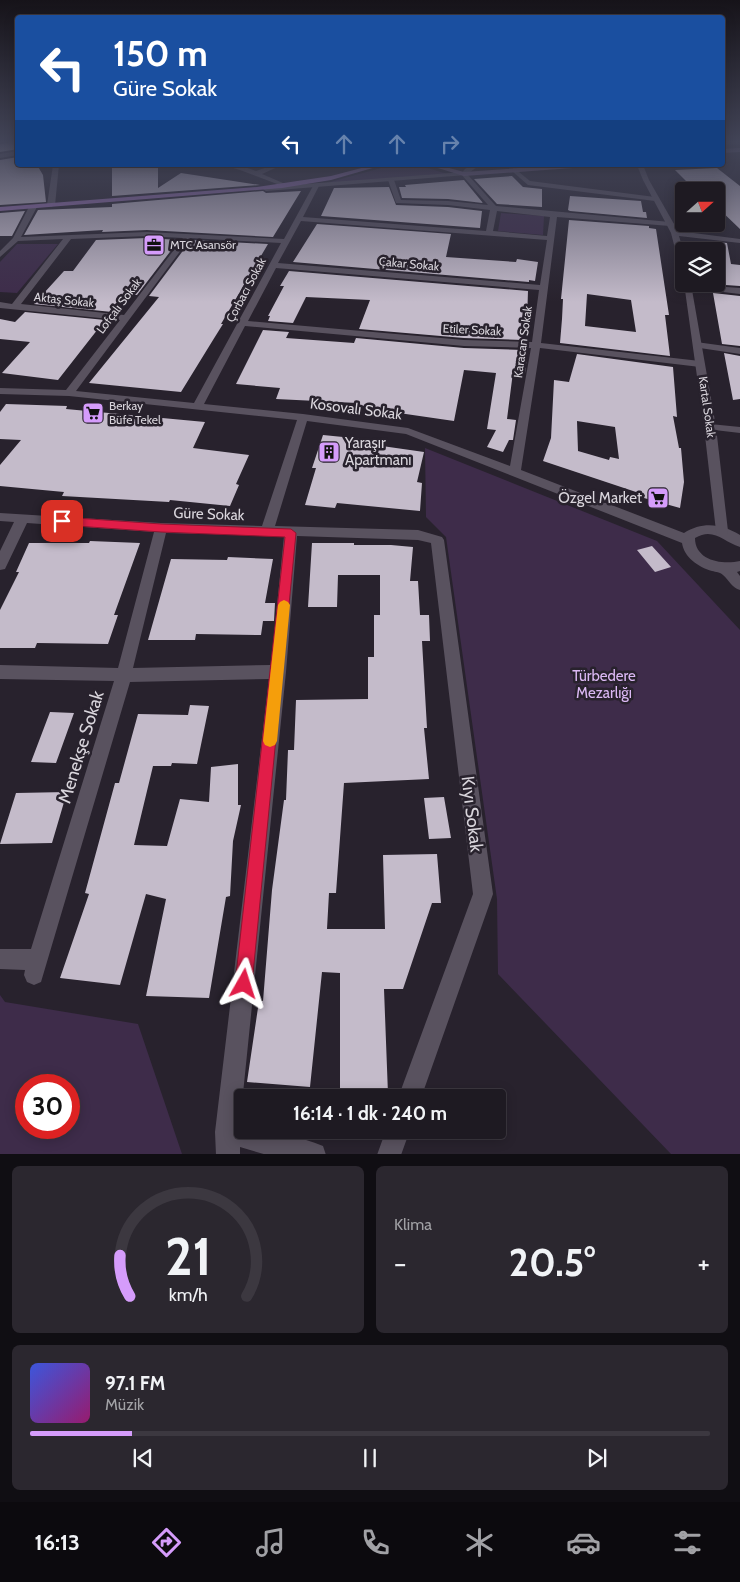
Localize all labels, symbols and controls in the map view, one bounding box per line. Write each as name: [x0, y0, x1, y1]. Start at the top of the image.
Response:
text: 150 m: [113, 32, 208, 75]
icon: left: [30, 35, 95, 100]
text: Güre Sokak: [113, 75, 217, 102]
icon: left: [277, 130, 305, 158]
icon: ahead: [330, 130, 358, 158]
icon: ahead: [383, 130, 411, 158]
icon: right: [436, 130, 464, 158]
north arrow: [675, 182, 725, 232]
map controls: [675, 182, 725, 292]
office icon: MTC Asansör: [142, 233, 166, 257]
place label: MTC Asansör: [170, 237, 236, 252]
button: layers: [675, 242, 725, 292]
street label: Çakar Sokak: [378, 253, 441, 274]
street label: Çorbacı Sokak: [222, 254, 269, 325]
street label: Lofçalı Sokak: [93, 274, 145, 336]
street label: Aktaş Sokak: [33, 289, 95, 310]
street label: Karacan Sokak: [510, 304, 535, 379]
street label: Etiler Sokak: [442, 320, 502, 339]
street label: Kartal Sokak: [696, 375, 719, 439]
street label: Kosovalı Sokak: [309, 394, 403, 424]
place label: Berkay Büfe Tekel: [109, 398, 161, 427]
supermarket icon: Berkay Büfe Tekel: [81, 401, 105, 425]
place label: Yaraşır Apartmanı: [344, 434, 412, 469]
building icon: Yaraşır Apartmanı: [317, 440, 341, 464]
supermarket icon: Özgel Market: [646, 486, 670, 510]
place label: Özgel Market: [558, 489, 642, 507]
pin: [41, 500, 83, 542]
street label: Güre Sokak: [173, 504, 245, 524]
icon: arrive: [48, 507, 76, 535]
park label: Türbedere Mezarlığı: [572, 667, 636, 702]
street label: Menekşe Sokak: [53, 687, 109, 806]
street label: Kıyı Sokak: [456, 775, 488, 854]
position arrow: [217, 957, 269, 1009]
speed limit sign: 30: [15, 1074, 80, 1139]
text: 16:14 · 1 dk · 240 m: [293, 1102, 447, 1125]
text: Klima: [394, 1215, 432, 1234]
text: 21: [165, 1225, 211, 1288]
text: 20.5°: [509, 1239, 595, 1286]
text: −: [394, 1246, 406, 1280]
text: +: [698, 1246, 710, 1280]
text: km/h: [168, 1284, 208, 1305]
text: 97.1 FM: [105, 1372, 165, 1395]
text: Müzik: [105, 1395, 144, 1414]
icon: previous: [129, 1444, 157, 1472]
icon: pause: [356, 1444, 384, 1472]
icon: next: [583, 1444, 611, 1472]
icon: directions: [149, 1525, 184, 1560]
icon: music: [253, 1525, 288, 1560]
icon: phone: [358, 1525, 393, 1560]
icon: climate: [462, 1525, 497, 1560]
icon: car: [566, 1525, 601, 1560]
icon: filters: [670, 1525, 705, 1560]
text: 16:13: [35, 1529, 80, 1556]

